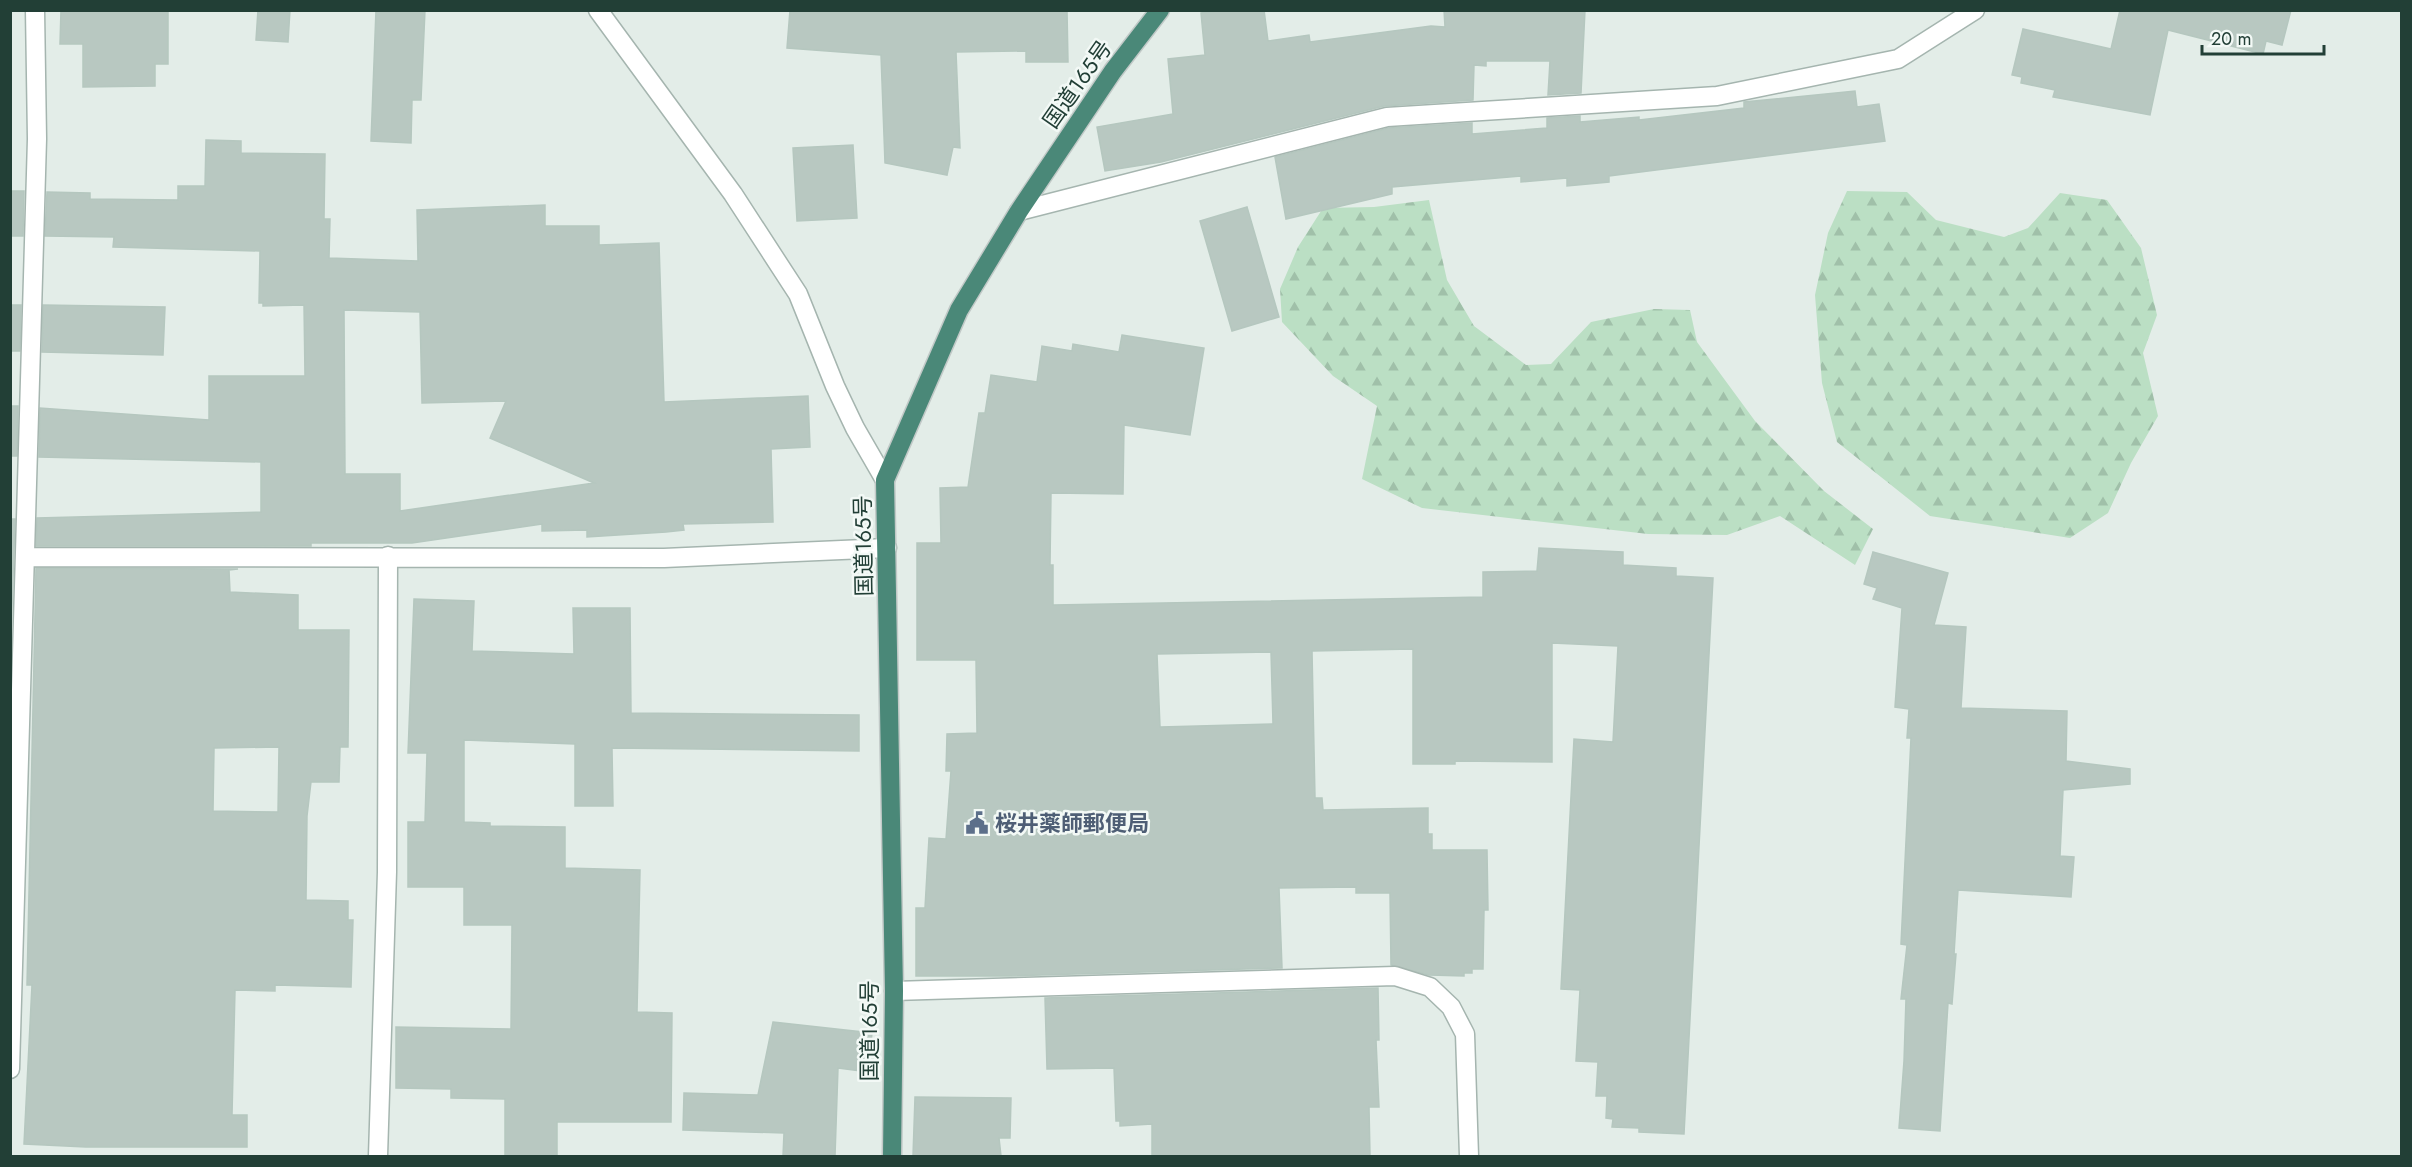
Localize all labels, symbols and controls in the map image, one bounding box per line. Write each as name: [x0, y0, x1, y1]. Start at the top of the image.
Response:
scale bar: [2202, 18, 2324, 56]
text: 20 m: [2211, 26, 2251, 52]
street label: 国道165号: [1035, 33, 1119, 135]
street label: 国道165号: [846, 495, 880, 597]
place label: 桜井薬師郵便局: [995, 807, 1149, 839]
public building icon: 桜井薬師郵便局: [964, 810, 990, 836]
street label: 国道165号: [853, 981, 885, 1081]

